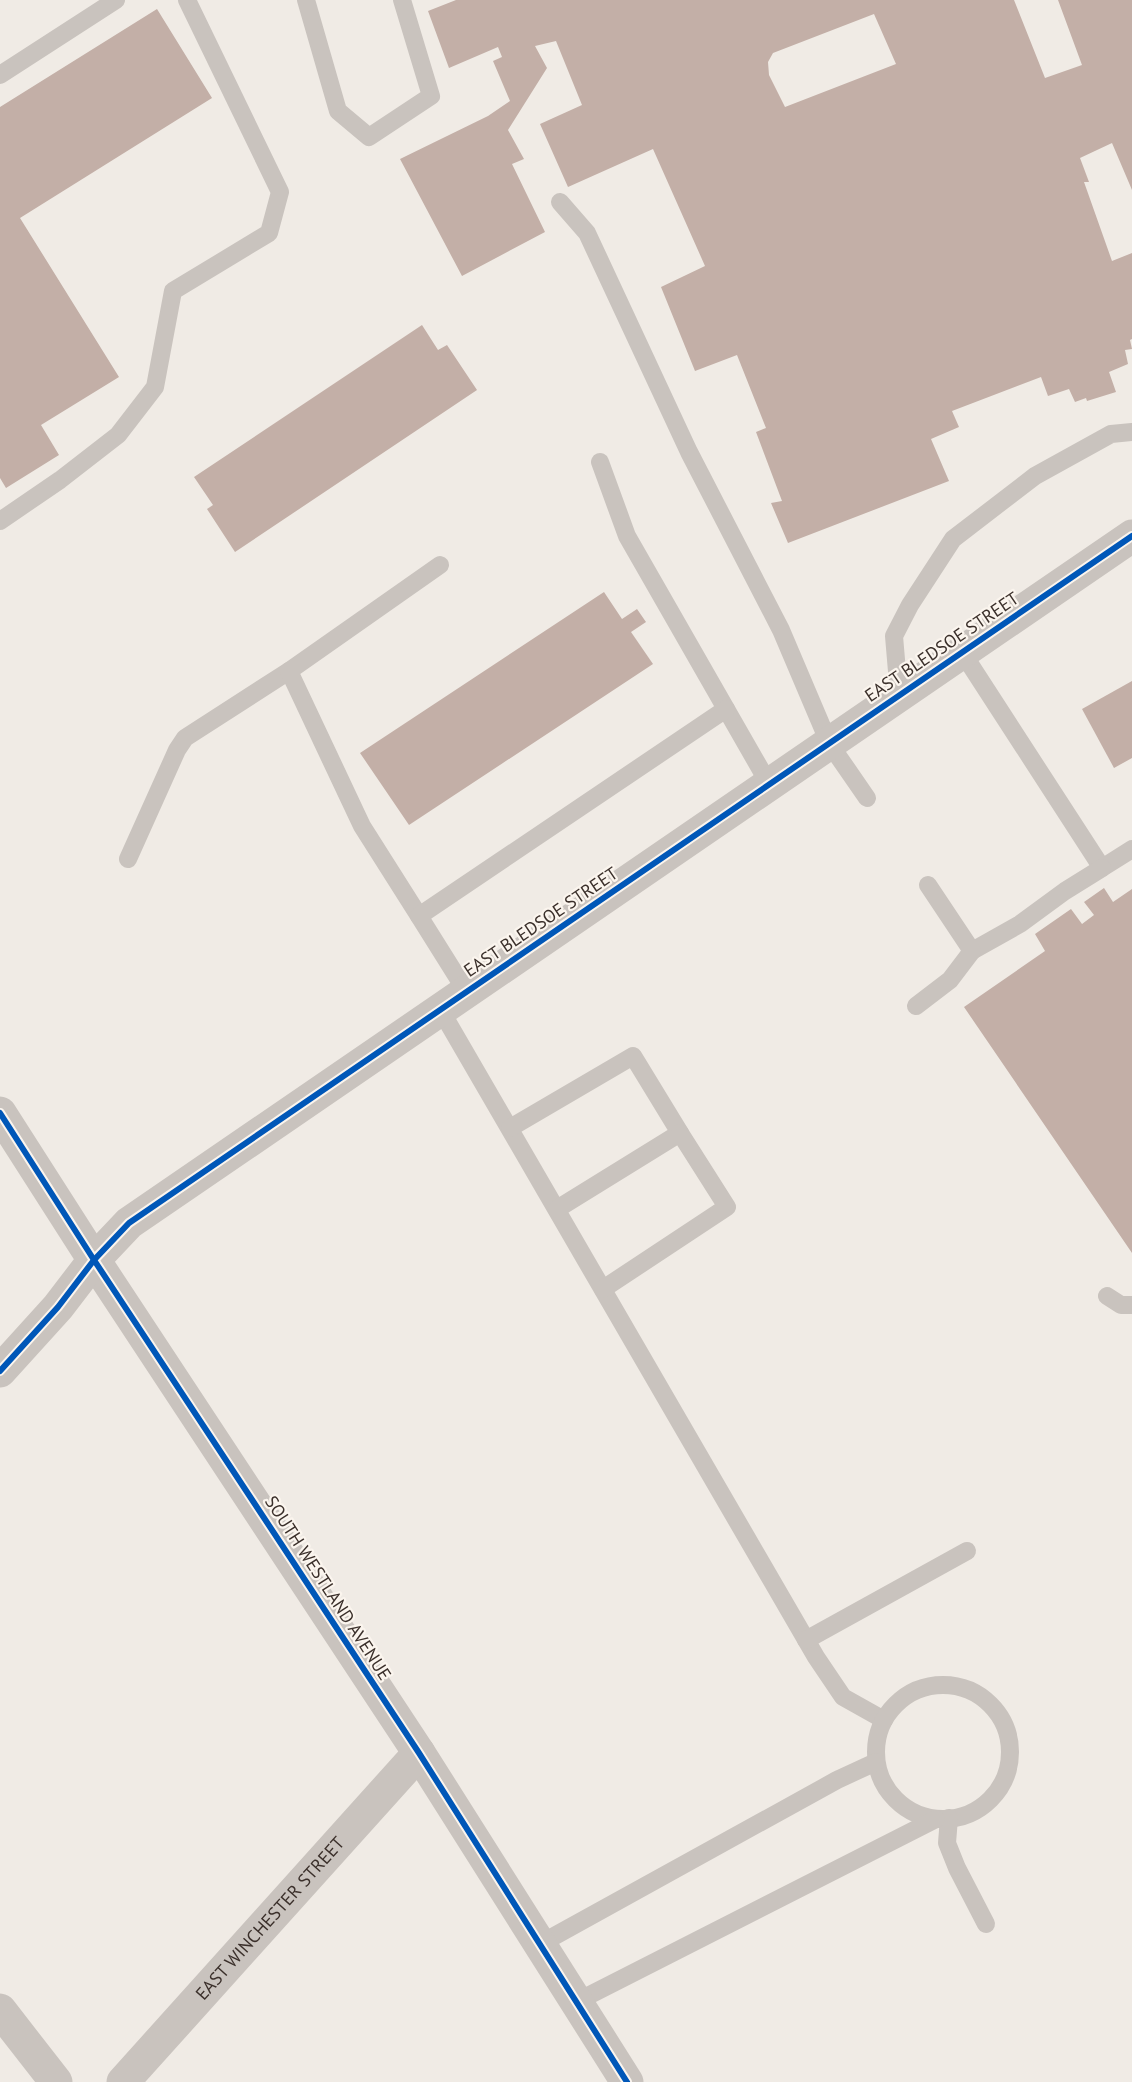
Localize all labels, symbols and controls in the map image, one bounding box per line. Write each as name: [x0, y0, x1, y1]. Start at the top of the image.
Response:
street label: EAST BLEDSOE STREET: [860, 586, 1023, 707]
street label: EAST BLEDSOE STREET: [459, 861, 622, 982]
street label: SOUTH WESTLAND AVENUE: [260, 1491, 397, 1684]
street label: EAST WINCHESTER STREET: [190, 1832, 349, 2005]

